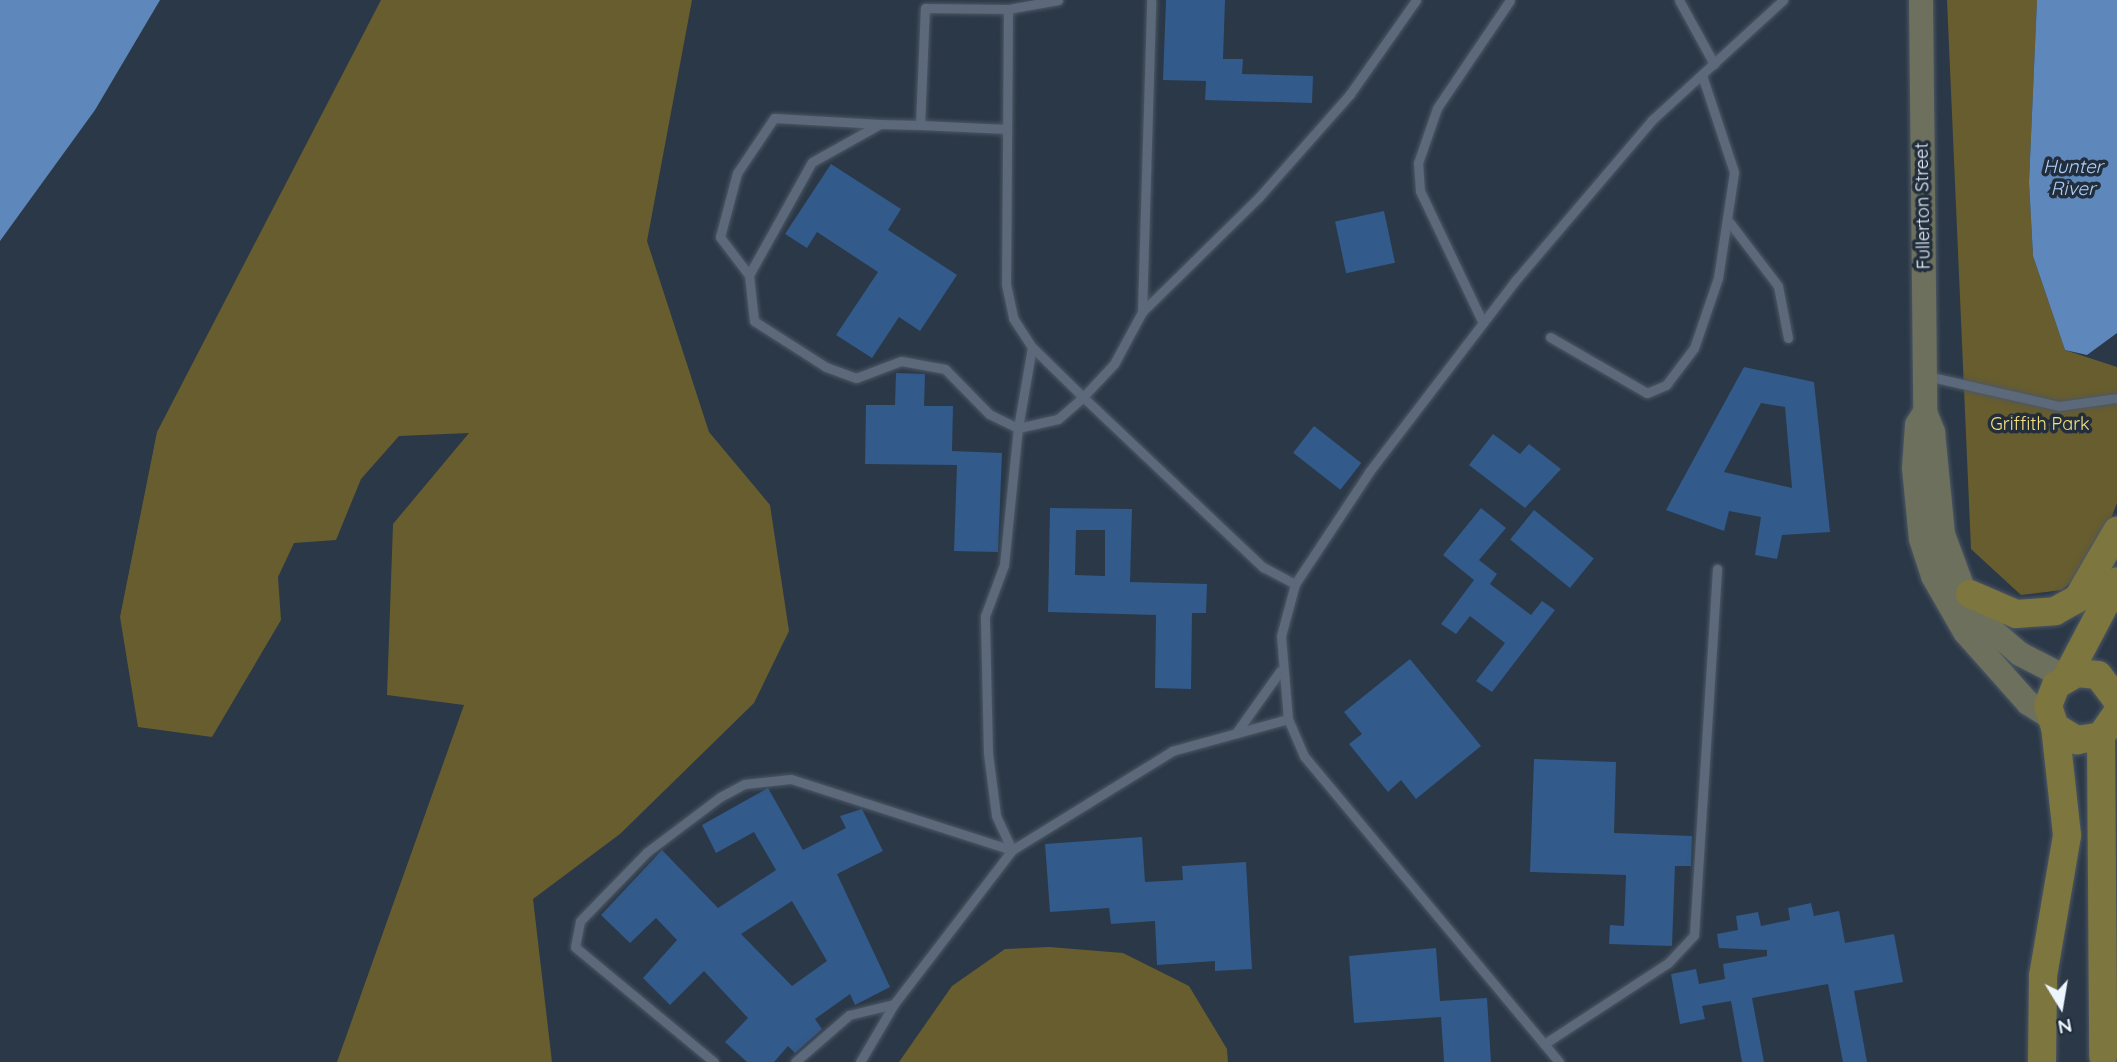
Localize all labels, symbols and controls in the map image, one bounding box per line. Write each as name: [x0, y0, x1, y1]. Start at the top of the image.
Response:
street label: Fullerton Street: [1911, 142, 1935, 270]
water label: Hunter River: [2043, 156, 2103, 200]
park label: Griffith Park: [1990, 413, 2090, 435]
north arrow: [2026, 971, 2096, 1041]
text: N: [2056, 1014, 2074, 1040]

